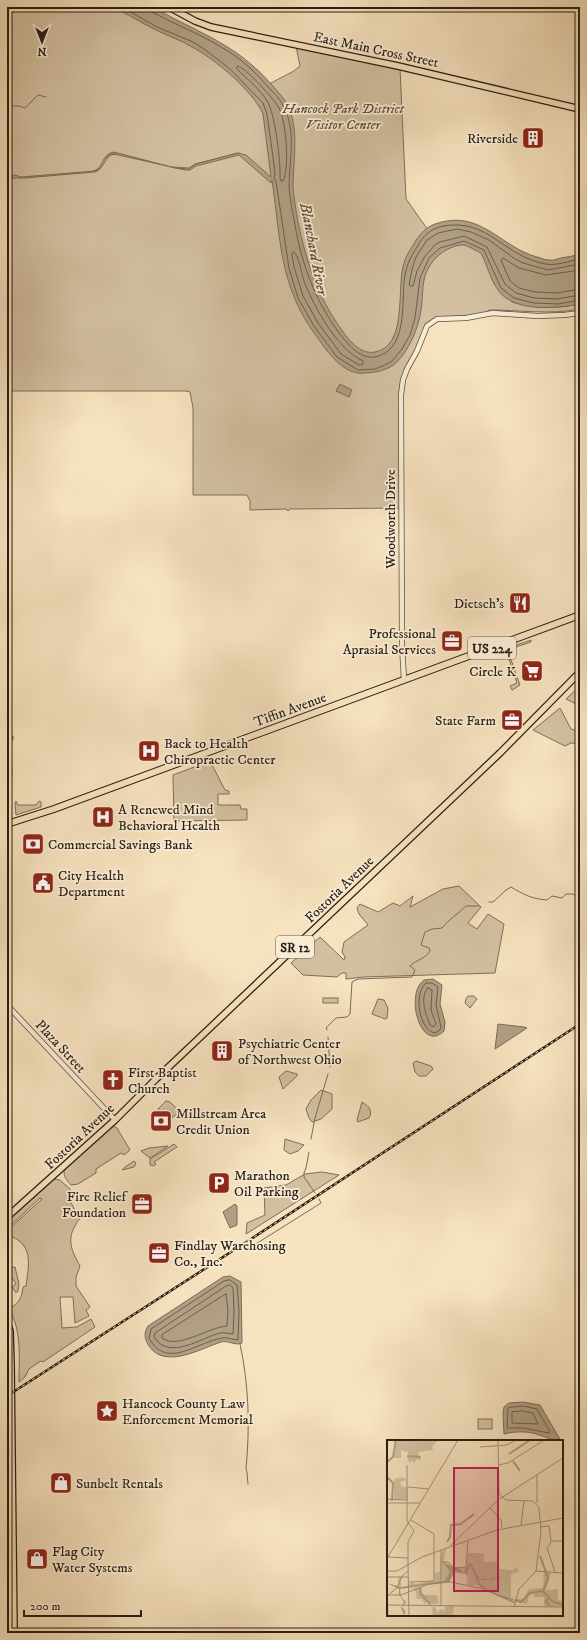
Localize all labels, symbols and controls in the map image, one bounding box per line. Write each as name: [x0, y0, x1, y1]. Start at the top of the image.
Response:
north arrow: [22, 22, 62, 62]
street label: East Main Cross Street: [312, 28, 440, 72]
text: N: [37, 44, 47, 58]
park label: Hancock Park District Visitor Center: [281, 100, 405, 134]
building icon: Riverside: [520, 125, 546, 151]
place label: Riverside: [467, 130, 518, 148]
water label: Blanchard River: [295, 200, 332, 298]
street label: Woodworth Drive: [382, 469, 400, 570]
restaurant icon: Dietsch's: [507, 590, 533, 616]
place label: Dietsch's: [454, 595, 504, 613]
place label: Professional Aprasial Services: [343, 625, 437, 659]
office icon: Professional Aprasial Services: [439, 628, 465, 654]
road number: US 224: [468, 637, 516, 659]
supermarket icon: Circle K: [519, 658, 545, 684]
place label: Circle K: [469, 663, 516, 681]
street label: Tiffin Avenue: [252, 688, 329, 731]
office icon: State Farm: [499, 707, 525, 733]
place label: State Farm: [435, 712, 496, 730]
place label: Back to Health Chiropractic Center: [164, 735, 276, 769]
hospital icon: Back to Health Chiropractic Center: [136, 738, 162, 764]
place label: A Renewed Mind Behavioral Health: [118, 801, 221, 835]
hospital icon: A Renewed Mind Behavioral Health: [90, 804, 116, 830]
bank icon: Commercial Savings Bank: [20, 831, 46, 857]
place label: Commercial Savings Bank: [48, 836, 193, 854]
street label: Fostoria Avenue: [301, 852, 378, 927]
place label: City Health Department: [58, 867, 125, 901]
public building icon: City Health Department: [30, 870, 56, 896]
road number: SR 12: [276, 936, 314, 958]
street label: Plaza Street: [31, 1016, 90, 1077]
place label: Psychiatric Center of Northwest Ohio: [238, 1035, 342, 1069]
building icon: Psychiatric Center of Northwest Ohio: [209, 1038, 235, 1064]
place label: First Baptist Church: [128, 1064, 197, 1098]
church icon: First Baptist Church: [100, 1067, 126, 1093]
street label: Fostoria Avenue: [41, 1100, 119, 1174]
place label: Millstream Area Credit Union: [176, 1105, 266, 1139]
bank icon: Millstream Area Credit Union: [148, 1108, 174, 1134]
place label: Marathon Oil Parking: [234, 1167, 299, 1201]
parking icon: Marathon Oil Parking: [206, 1170, 232, 1196]
place label: Fire Relief Foundation: [62, 1188, 129, 1222]
office icon: Fire Relief Foundation: [129, 1191, 155, 1217]
place label: Findlay Warehosing Co., Inc.: [174, 1237, 286, 1271]
office icon: Findlay Warehosing Co., Inc.: [146, 1240, 172, 1266]
place label: Hancock County Law Enforcement Memorial: [122, 1395, 254, 1429]
place icon: Hancock County Law Enforcement Memorial: [94, 1398, 120, 1424]
inset map: [387, 1440, 563, 1616]
shop icon: Sunbelt Rentals: [48, 1470, 74, 1496]
place label: Sunbelt Rentals: [76, 1475, 163, 1493]
place label: Flag City Water Systems: [51, 1543, 133, 1577]
shop icon: Flag City Water Systems: [24, 1546, 50, 1572]
scale bar: [24, 1592, 141, 1618]
text: 200 m: [30, 1599, 60, 1614]

